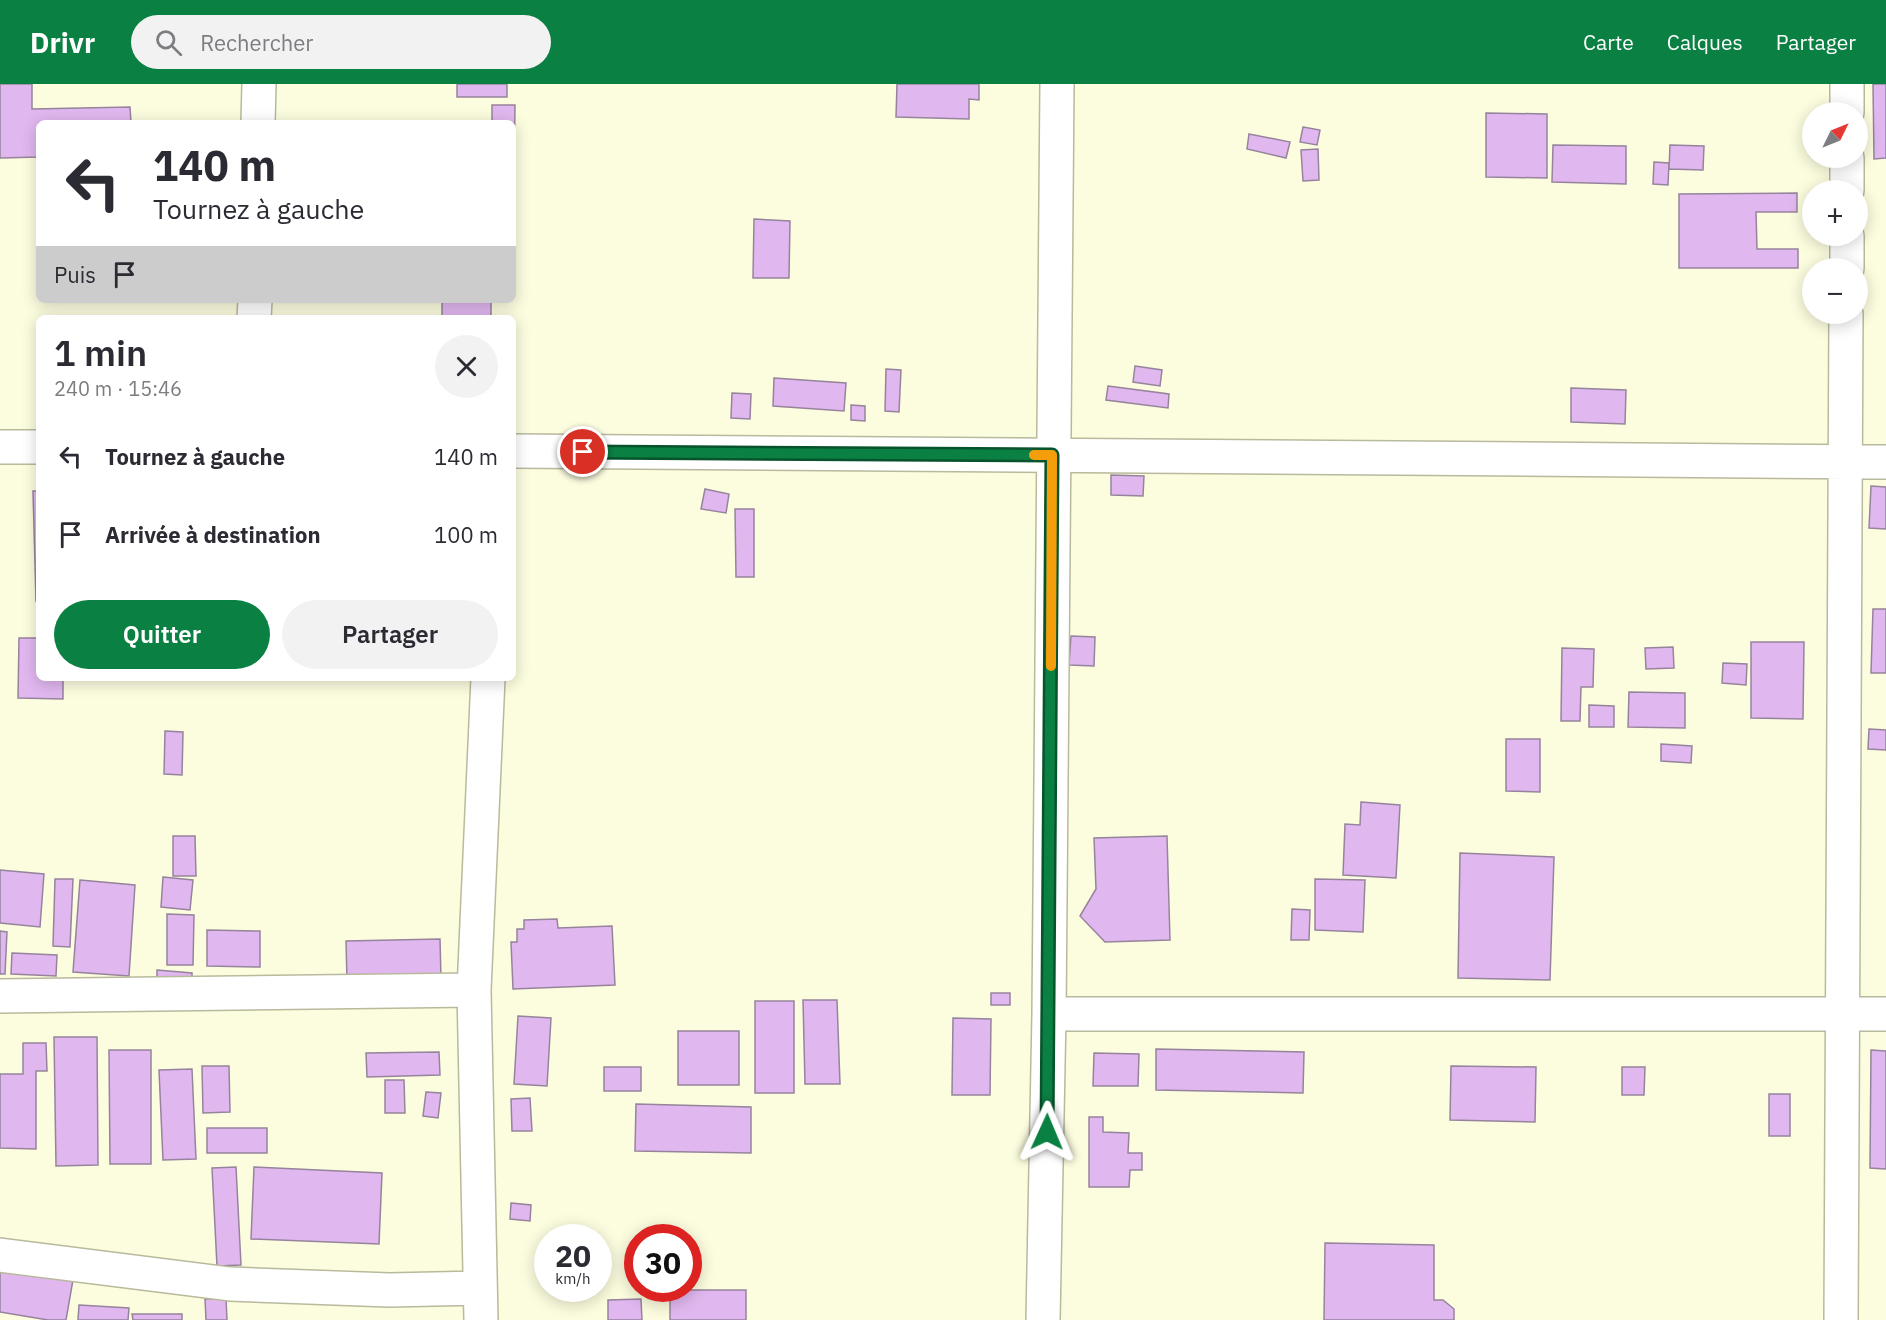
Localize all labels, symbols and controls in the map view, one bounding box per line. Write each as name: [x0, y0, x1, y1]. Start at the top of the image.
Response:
search box: [131, 15, 551, 69]
text: Drivr: [30, 24, 95, 61]
icon: search: [152, 26, 185, 59]
text: Rechercher: [200, 28, 313, 57]
text: Carte: [1583, 28, 1634, 56]
text: Calques: [1667, 28, 1743, 56]
text: Partager: [1776, 28, 1856, 56]
north arrow: [1802, 102, 1868, 168]
map controls: [1802, 102, 1868, 324]
text: 140 m: [153, 138, 276, 193]
icon: left: [54, 144, 132, 222]
button: +: [1802, 180, 1868, 246]
text: Tournez à gauche: [153, 191, 364, 226]
icon: arrive: [108, 258, 141, 291]
button: −: [1802, 258, 1868, 324]
text: Puis: [54, 260, 96, 289]
text: 1 min: [54, 329, 147, 376]
button: close: [435, 335, 498, 398]
text: 240 m · 15:46: [54, 375, 182, 402]
pin: [557, 426, 608, 477]
icon: arrive: [566, 435, 599, 468]
icon: left: [54, 440, 87, 473]
text: Tournez à gauche: [105, 442, 285, 471]
text: 140 m: [434, 442, 498, 471]
icon: arrive: [54, 518, 87, 551]
text: Arrivée à destination: [105, 520, 321, 549]
text: 100 m: [434, 520, 498, 549]
button: Quitter: [54, 600, 270, 669]
button: Partager: [282, 600, 498, 669]
position arrow: [1015, 1100, 1079, 1164]
speed limit sign: 30: [624, 1224, 702, 1302]
text: 20: [555, 1236, 591, 1275]
text: km/h: [555, 1269, 591, 1288]

